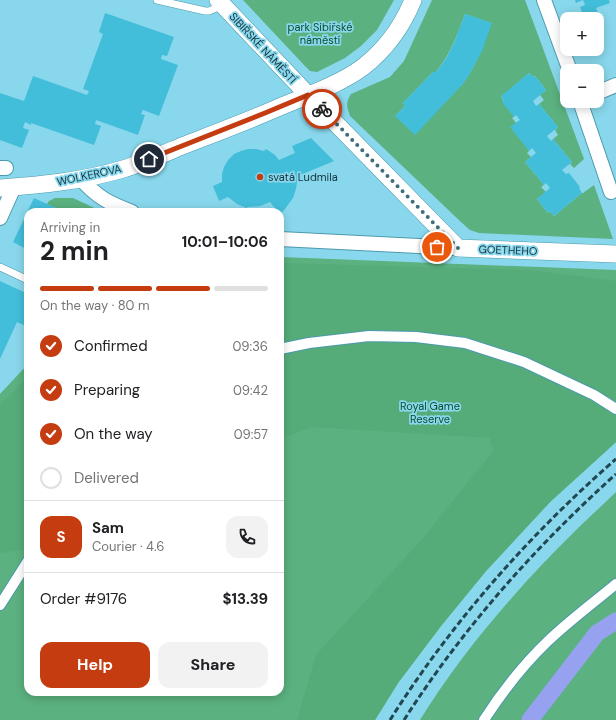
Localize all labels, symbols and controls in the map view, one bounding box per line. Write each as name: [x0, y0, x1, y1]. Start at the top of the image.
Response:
street label: SIBIŘSKÉ NÁMĚSTÍ: [227, 10, 300, 87]
map controls: [560, 12, 604, 108]
button: +: [560, 12, 604, 56]
park label: park Sibiřské náměstí: [288, 20, 352, 47]
button: −: [560, 64, 604, 108]
courier: [302, 89, 342, 129]
icon: bike: [311, 98, 333, 120]
pin: [132, 142, 166, 176]
icon: home: [138, 148, 160, 170]
street label: WOLKEROVA: [55, 161, 123, 189]
place label: svatá Ludmila: [268, 170, 338, 184]
marker: svatá Ludmila: [255, 172, 265, 182]
text: Arriving in: [40, 219, 100, 236]
pin: [420, 230, 454, 264]
text: 10:01–10:06: [182, 232, 268, 252]
text: 2 min: [40, 234, 109, 268]
icon: bag: [426, 236, 448, 258]
street label: GOETHEHO: [478, 242, 538, 258]
text: On the way · 80 m: [40, 297, 150, 314]
icon: check: [40, 335, 62, 357]
text: Confirmed: [74, 336, 148, 356]
text: 09:36: [232, 338, 268, 355]
icon: check: [40, 379, 62, 401]
text: Preparing: [74, 380, 140, 400]
text: 09:42: [233, 382, 268, 399]
park label: Royal Game Reserve: [400, 399, 460, 426]
icon: check: [40, 423, 62, 445]
text: On the way: [74, 424, 153, 444]
text: 09:57: [234, 426, 268, 443]
text: Delivered: [74, 468, 139, 488]
button: phone: [226, 516, 268, 558]
text: Sam: [92, 518, 124, 538]
text: S: [56, 527, 66, 547]
text: Courier · 4.6: [92, 538, 164, 555]
text: Order #9176: [40, 589, 127, 609]
text: $13.39: [222, 589, 268, 609]
button: Help: [40, 642, 150, 688]
button: Share: [158, 642, 268, 688]

